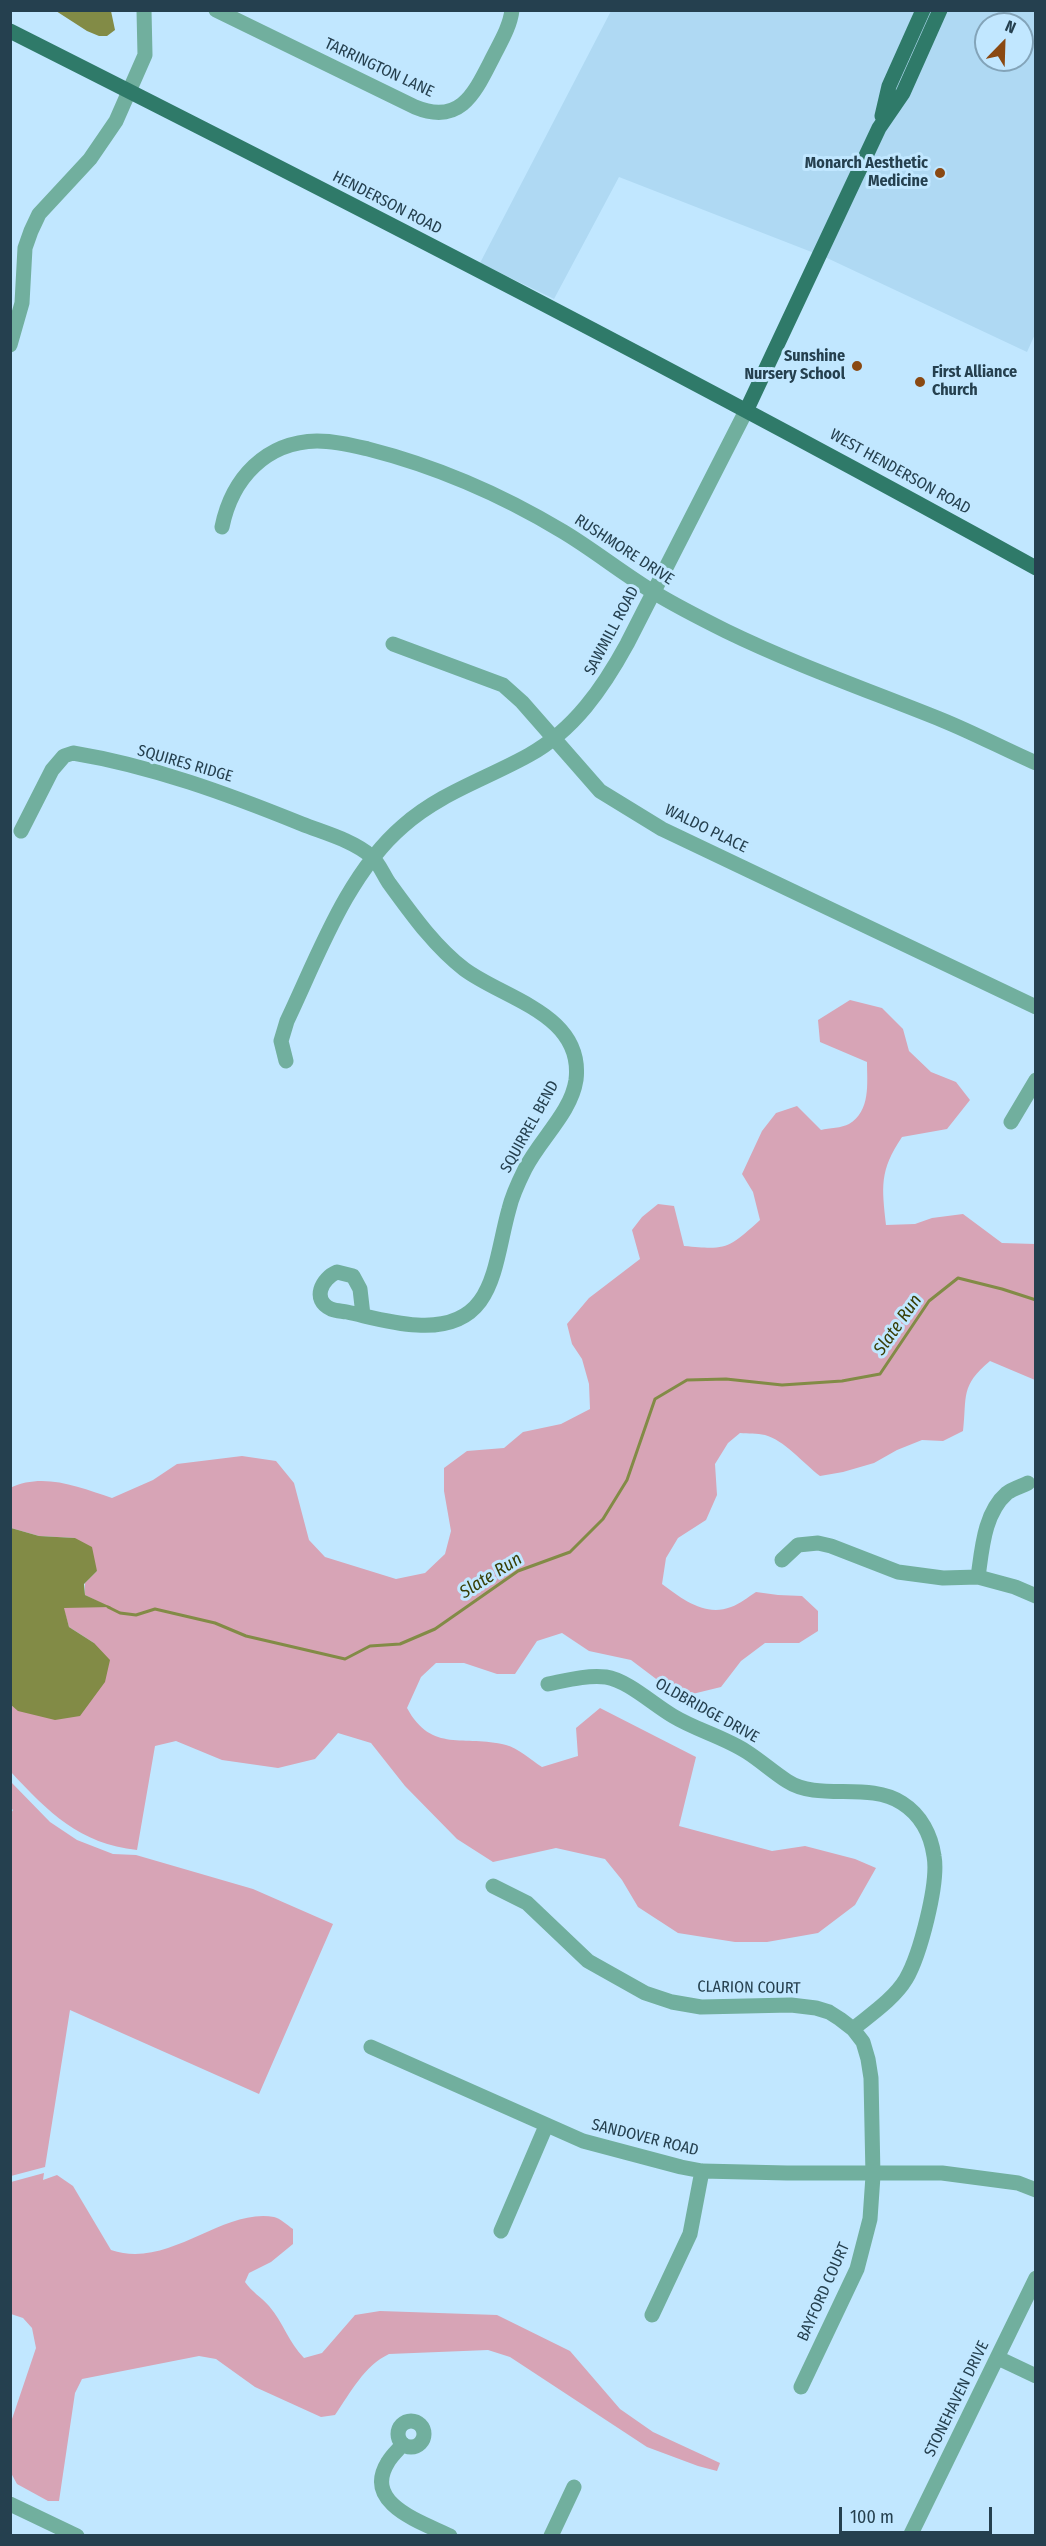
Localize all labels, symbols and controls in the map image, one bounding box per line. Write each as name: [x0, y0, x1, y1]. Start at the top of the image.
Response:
north arrow: [974, 12, 1034, 72]
text: N: [1002, 16, 1019, 37]
street label: TARRINGTON LANE: [321, 34, 437, 102]
place label: Monarch Aesthetic Medicine: [805, 154, 928, 192]
marker: Monarch Aesthetic Medicine: [933, 166, 947, 180]
street label: HENDERSON ROAD: [329, 167, 445, 239]
place label: Sunshine Nursery School: [744, 347, 845, 385]
marker: Sunshine Nursery School: [850, 359, 864, 373]
place label: First Alliance Church: [932, 363, 1017, 401]
marker: First Alliance Church: [913, 375, 927, 389]
street label: WEST HENDERSON ROAD: [826, 425, 974, 519]
street label: RUSHMORE DRIVE: [571, 511, 677, 589]
street label: SAWMILL ROAD: [581, 583, 643, 679]
street label: SQUIRES RIDGE: [135, 741, 235, 787]
street label: WALDO PLACE: [661, 801, 751, 857]
street label: SQUIRREL BEND: [497, 1077, 563, 1177]
water label: Slate Run: [869, 1290, 927, 1360]
water label: Slate Run: [456, 1548, 526, 1604]
street label: OLDBRIDGE DRIVE: [652, 1675, 762, 1747]
street label: CLARION COURT: [697, 1978, 801, 1998]
street label: SANDOVER ROAD: [590, 2115, 700, 2161]
street label: BAYFORD COURT: [794, 2240, 854, 2344]
street label: STONEHAVEN DRIVE: [921, 2338, 993, 2460]
scale bar: [842, 2495, 995, 2533]
text: 100 m: [850, 2506, 894, 2528]

